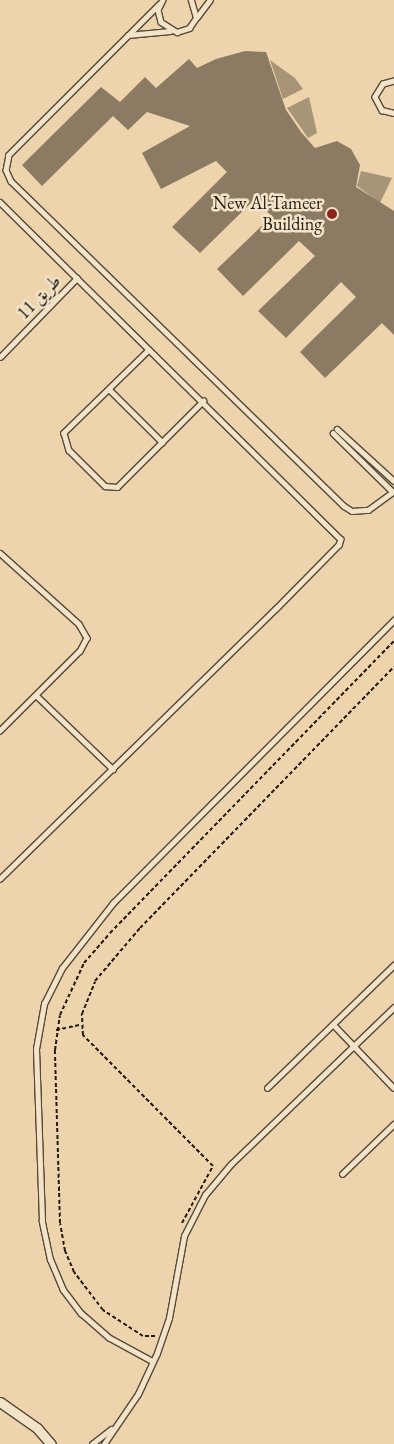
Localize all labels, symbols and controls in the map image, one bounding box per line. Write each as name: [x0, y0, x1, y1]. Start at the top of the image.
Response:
place label: New Al-Tameer Building: [213, 193, 322, 235]
marker: New Al-Tameer Building: [326, 208, 338, 220]
street label: طريق 11: [13, 270, 65, 324]

